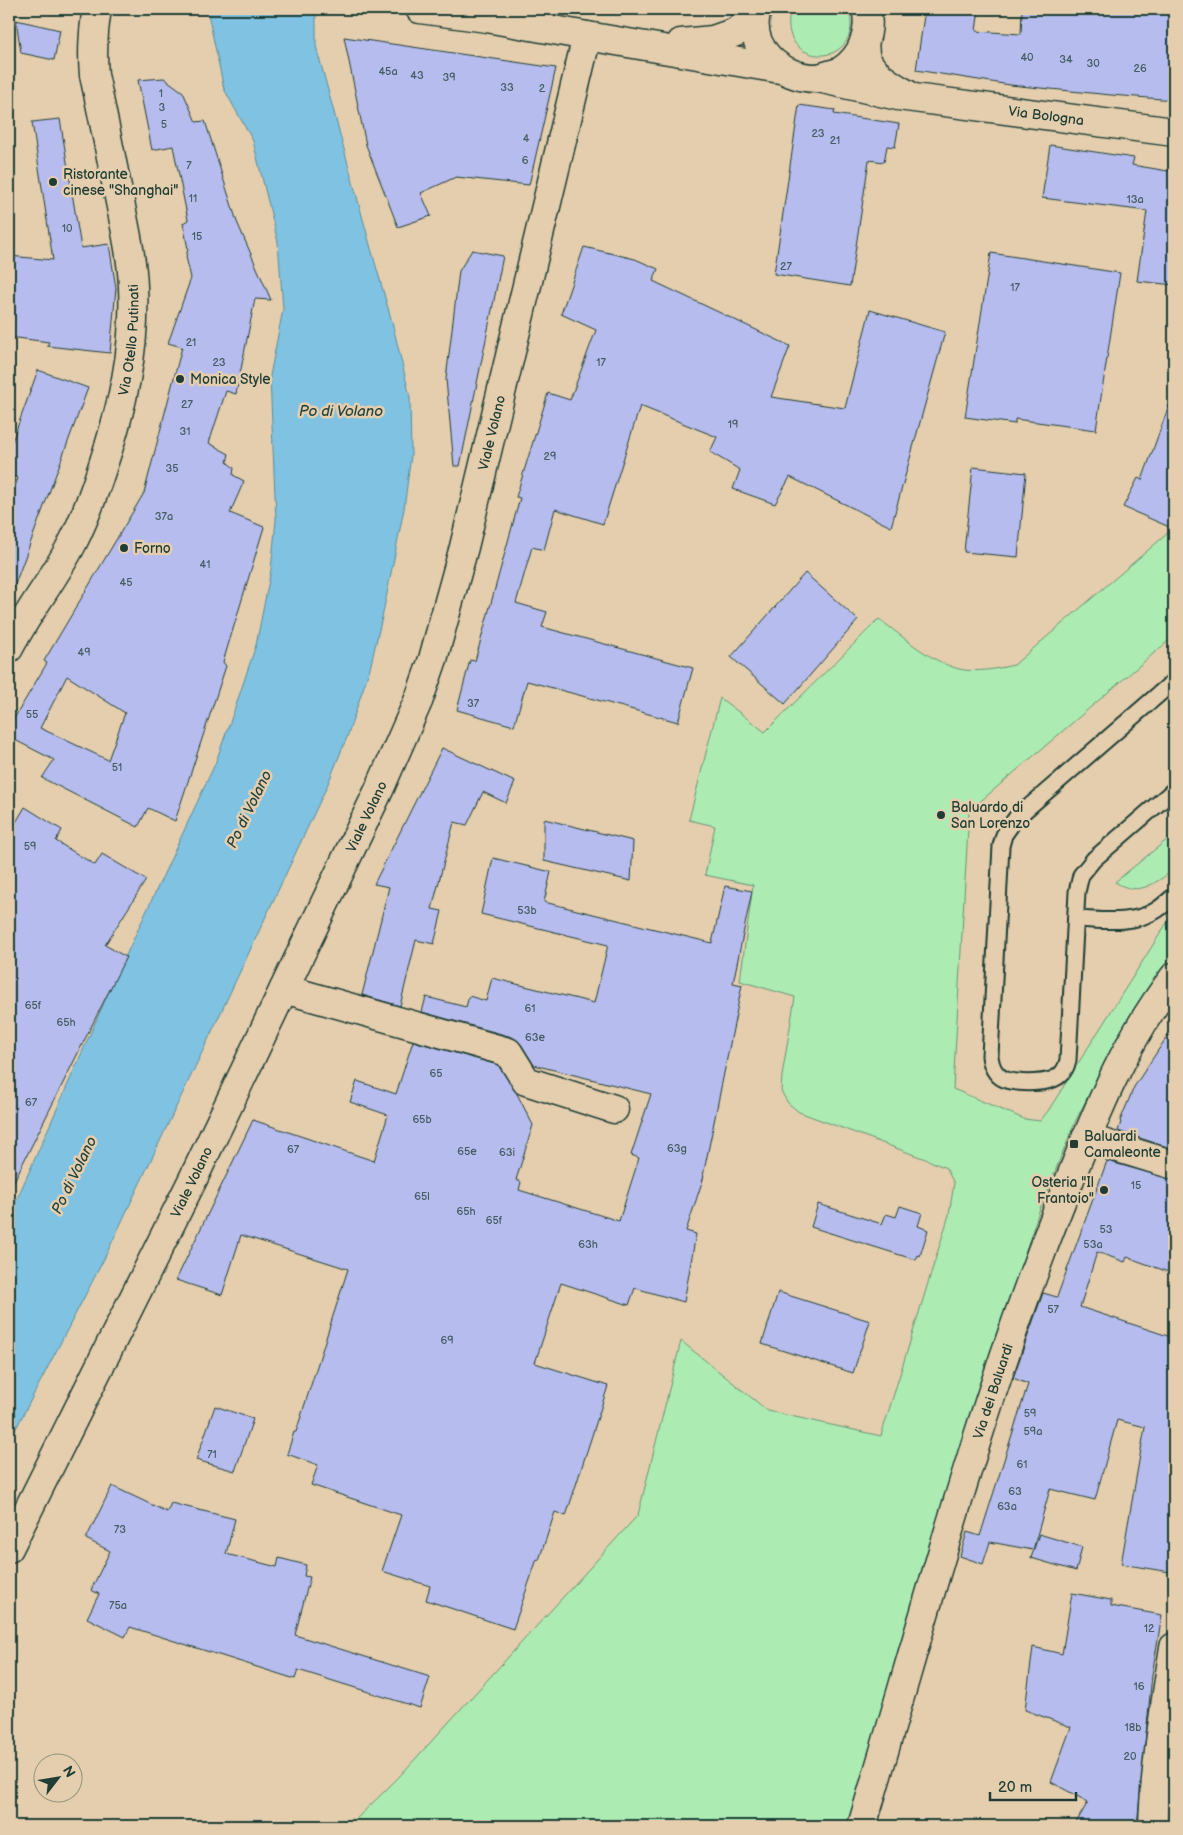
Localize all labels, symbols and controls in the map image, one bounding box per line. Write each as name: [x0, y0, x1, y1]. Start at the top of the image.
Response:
house number: 40: [1020, 51, 1034, 64]
house number: 34: [1059, 53, 1073, 66]
house number: 30: [1086, 57, 1100, 70]
house number: 26: [1133, 62, 1147, 75]
house number: 45a: [378, 65, 398, 78]
house number: 43: [410, 69, 424, 82]
house number: 39: [442, 71, 456, 84]
house number: 33: [500, 81, 514, 94]
house number: 2: [539, 82, 546, 95]
house number: 1: [159, 87, 163, 100]
house number: 3: [159, 101, 166, 114]
street label: Via Bologna: [1007, 102, 1085, 129]
house number: 5: [161, 118, 167, 131]
house number: 23: [811, 127, 825, 140]
house number: 4: [523, 132, 530, 145]
house number: 21: [830, 134, 840, 147]
house number: 6: [522, 154, 529, 167]
house number: 7: [186, 159, 192, 172]
place label: Ristorante cinese "Shanghai": [63, 166, 178, 199]
marker: Ristorante cinese "Shanghai": [47, 176, 59, 188]
house number: 11: [189, 192, 197, 205]
house number: 13a: [1126, 193, 1144, 206]
house number: 10: [62, 222, 73, 235]
house number: 15: [192, 230, 202, 243]
house number: 27: [780, 260, 793, 273]
house number: 17: [1010, 281, 1020, 294]
street label: Via Otello Putinati: [115, 284, 142, 397]
house number: 21: [186, 336, 196, 349]
house number: 23: [212, 356, 226, 369]
house number: 17: [596, 356, 606, 369]
place label: Monica Style: [190, 371, 271, 388]
marker: Monica Style: [174, 373, 186, 385]
street label: Viale Volano: [475, 393, 509, 472]
house number: 27: [181, 398, 194, 411]
water label: Po di Volano: [299, 402, 383, 421]
house number: 19: [728, 418, 738, 431]
house number: 31: [179, 425, 191, 438]
house number: 29: [544, 450, 556, 463]
house number: 35: [165, 462, 179, 475]
house number: 37a: [155, 510, 173, 523]
place label: Forno: [134, 540, 171, 557]
marker: Forno: [118, 542, 130, 554]
house number: 41: [200, 558, 210, 571]
house number: 45: [119, 576, 133, 589]
house number: 49: [77, 646, 91, 659]
house number: 37: [467, 697, 480, 710]
house number: 55: [26, 708, 38, 721]
house number: 51: [112, 761, 122, 774]
water label: Po di Volano: [223, 767, 276, 851]
street label: Viale Volano: [342, 779, 391, 855]
place label: Baluardo di San Lorenzo: [951, 799, 1030, 832]
marker: Baluardo di San Lorenzo: [935, 809, 947, 821]
house number: 59: [24, 840, 36, 853]
house number: 53b: [517, 904, 537, 917]
house number: 65f: [25, 999, 42, 1012]
house number: 61: [525, 1002, 535, 1015]
house number: 65h: [56, 1016, 76, 1029]
house number: 63e: [525, 1031, 545, 1044]
house number: 65: [429, 1067, 443, 1080]
house number: 67: [25, 1096, 38, 1109]
house number: 65b: [412, 1113, 432, 1126]
place label: Baluardi Camaleonte: [1084, 1128, 1161, 1161]
water label: Po di Volano: [48, 1133, 101, 1217]
marker: Baluardi Camaleonte: [1068, 1138, 1080, 1150]
house number: 63g: [667, 1142, 687, 1155]
house number: 67: [287, 1143, 300, 1156]
street label: Viale Volano: [167, 1144, 216, 1220]
house number: 65e: [457, 1145, 477, 1158]
house number: 63i: [499, 1146, 515, 1159]
place label: Osteria "Il Frantoio": [1032, 1174, 1094, 1207]
house number: 15: [1131, 1179, 1141, 1192]
marker: Osteria "Il Frantoio": [1098, 1184, 1110, 1196]
house number: 65l: [414, 1190, 430, 1203]
house number: 65h: [456, 1205, 476, 1218]
house number: 65f: [486, 1214, 503, 1227]
house number: 53: [1099, 1223, 1113, 1236]
house number: 63h: [578, 1238, 598, 1251]
house number: 53a: [1083, 1238, 1103, 1251]
house number: 57: [1047, 1303, 1059, 1316]
house number: 69: [440, 1334, 454, 1347]
street label: Via dei Baluardi: [970, 1341, 1017, 1441]
house number: 59: [1024, 1407, 1036, 1420]
house number: 59a: [1024, 1425, 1042, 1438]
house number: 71: [207, 1448, 217, 1461]
house number: 61: [1017, 1458, 1027, 1471]
house number: 63: [1008, 1485, 1022, 1498]
house number: 63a: [997, 1500, 1017, 1513]
house number: 73: [114, 1523, 126, 1536]
house number: 75a: [109, 1599, 127, 1612]
house number: 12: [1144, 1622, 1155, 1635]
house number: 16: [1134, 1680, 1145, 1693]
house number: 18b: [1125, 1721, 1141, 1734]
house number: 20: [1124, 1750, 1137, 1763]
north arrow: [32, 1752, 82, 1802]
text: N: [59, 1763, 79, 1780]
scale bar: [990, 1770, 1077, 1802]
text: 20 m: [998, 1778, 1032, 1797]

